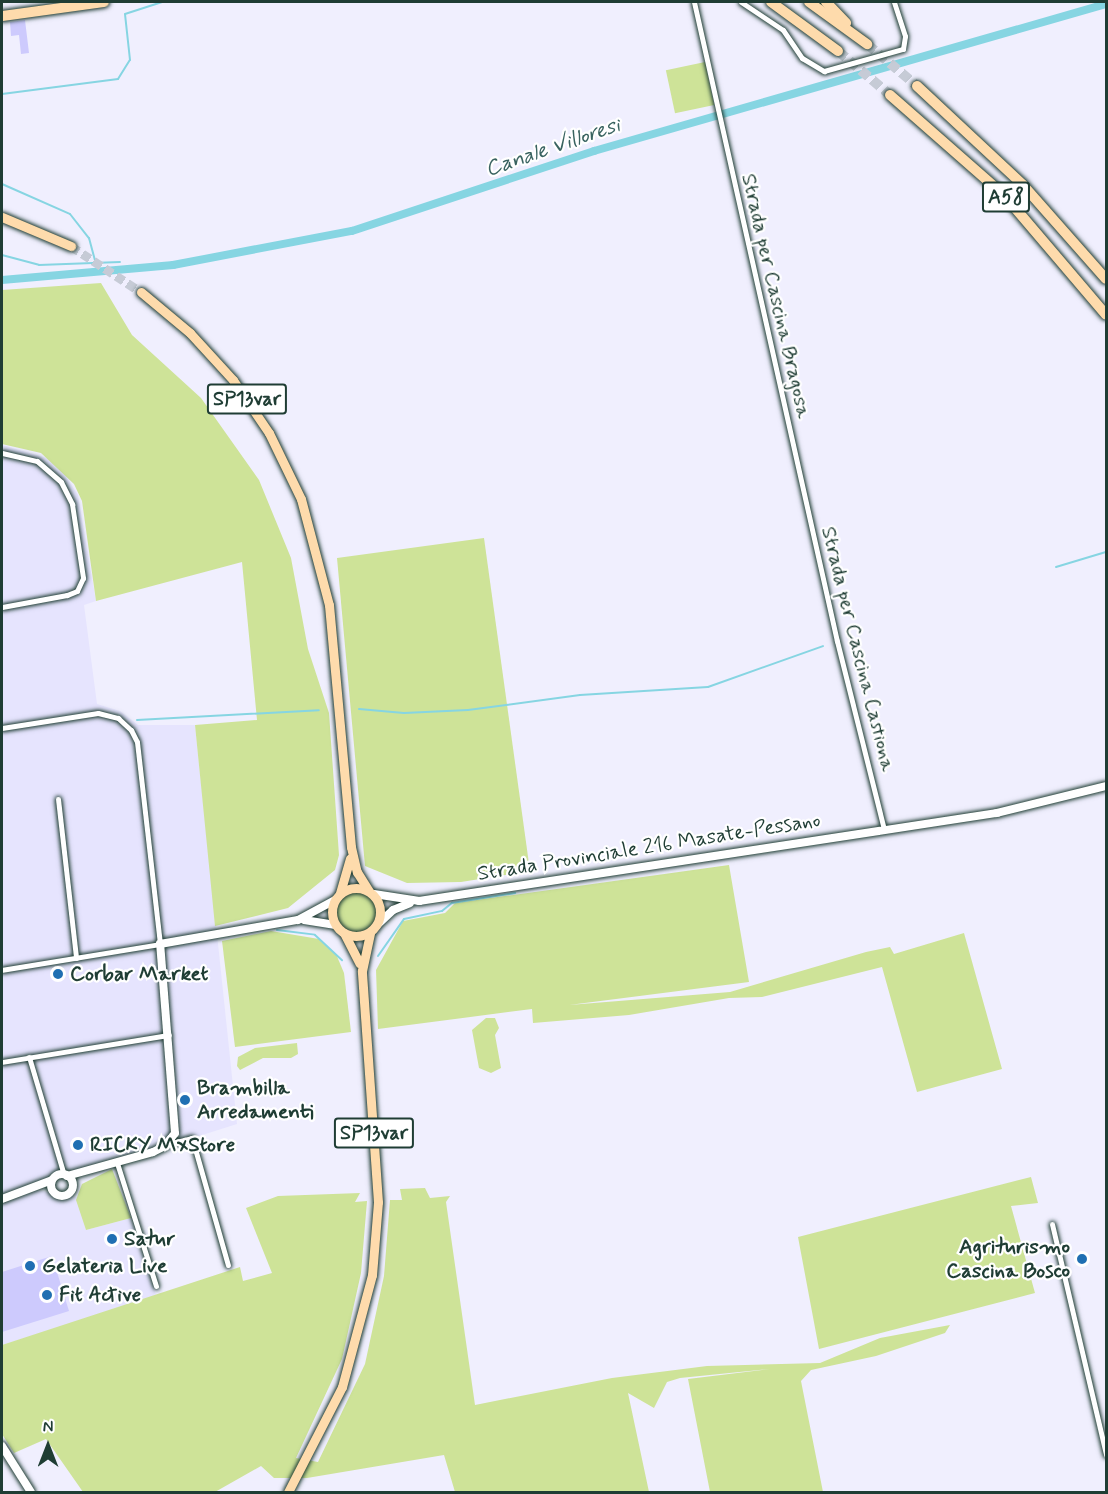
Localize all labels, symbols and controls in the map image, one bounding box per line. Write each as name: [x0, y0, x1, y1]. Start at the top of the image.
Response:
water label: Canale Villoresi: [482, 113, 624, 183]
street label: Strada per Cascina Bragosa: [736, 171, 816, 421]
road number: A58: [980, 180, 1032, 214]
road number: SP13var: [206, 382, 288, 416]
street label: Strada per Cascina Castiona: [815, 523, 901, 775]
street label: Strada Provinciale 216 Masate-Pessano: [475, 807, 823, 887]
place label: Corbar Market: [70, 961, 209, 987]
marker: Corbar Market: [51, 967, 65, 981]
place label: Brambilla Arredamenti: [197, 1075, 314, 1125]
marker: Brambilla Arredamenti: [178, 1093, 192, 1107]
road number: SP13var: [334, 1116, 415, 1150]
place label: RICKY MxStore: [90, 1132, 237, 1158]
marker: RICKY MxStore: [71, 1138, 85, 1152]
place label: Satur: [124, 1226, 175, 1252]
marker: Satur: [105, 1232, 119, 1246]
place label: Agriturismo Cascina Bosco: [944, 1234, 1070, 1284]
marker: Agriturismo Cascina Bosco: [1075, 1252, 1089, 1266]
place label: Gelateria Live: [42, 1253, 166, 1279]
marker: Gelateria Live: [23, 1259, 37, 1273]
place label: Fit Active: [59, 1282, 142, 1308]
marker: Fit Active: [40, 1288, 54, 1302]
north arrow: [18, 1416, 78, 1476]
text: N: [43, 1417, 53, 1438]

